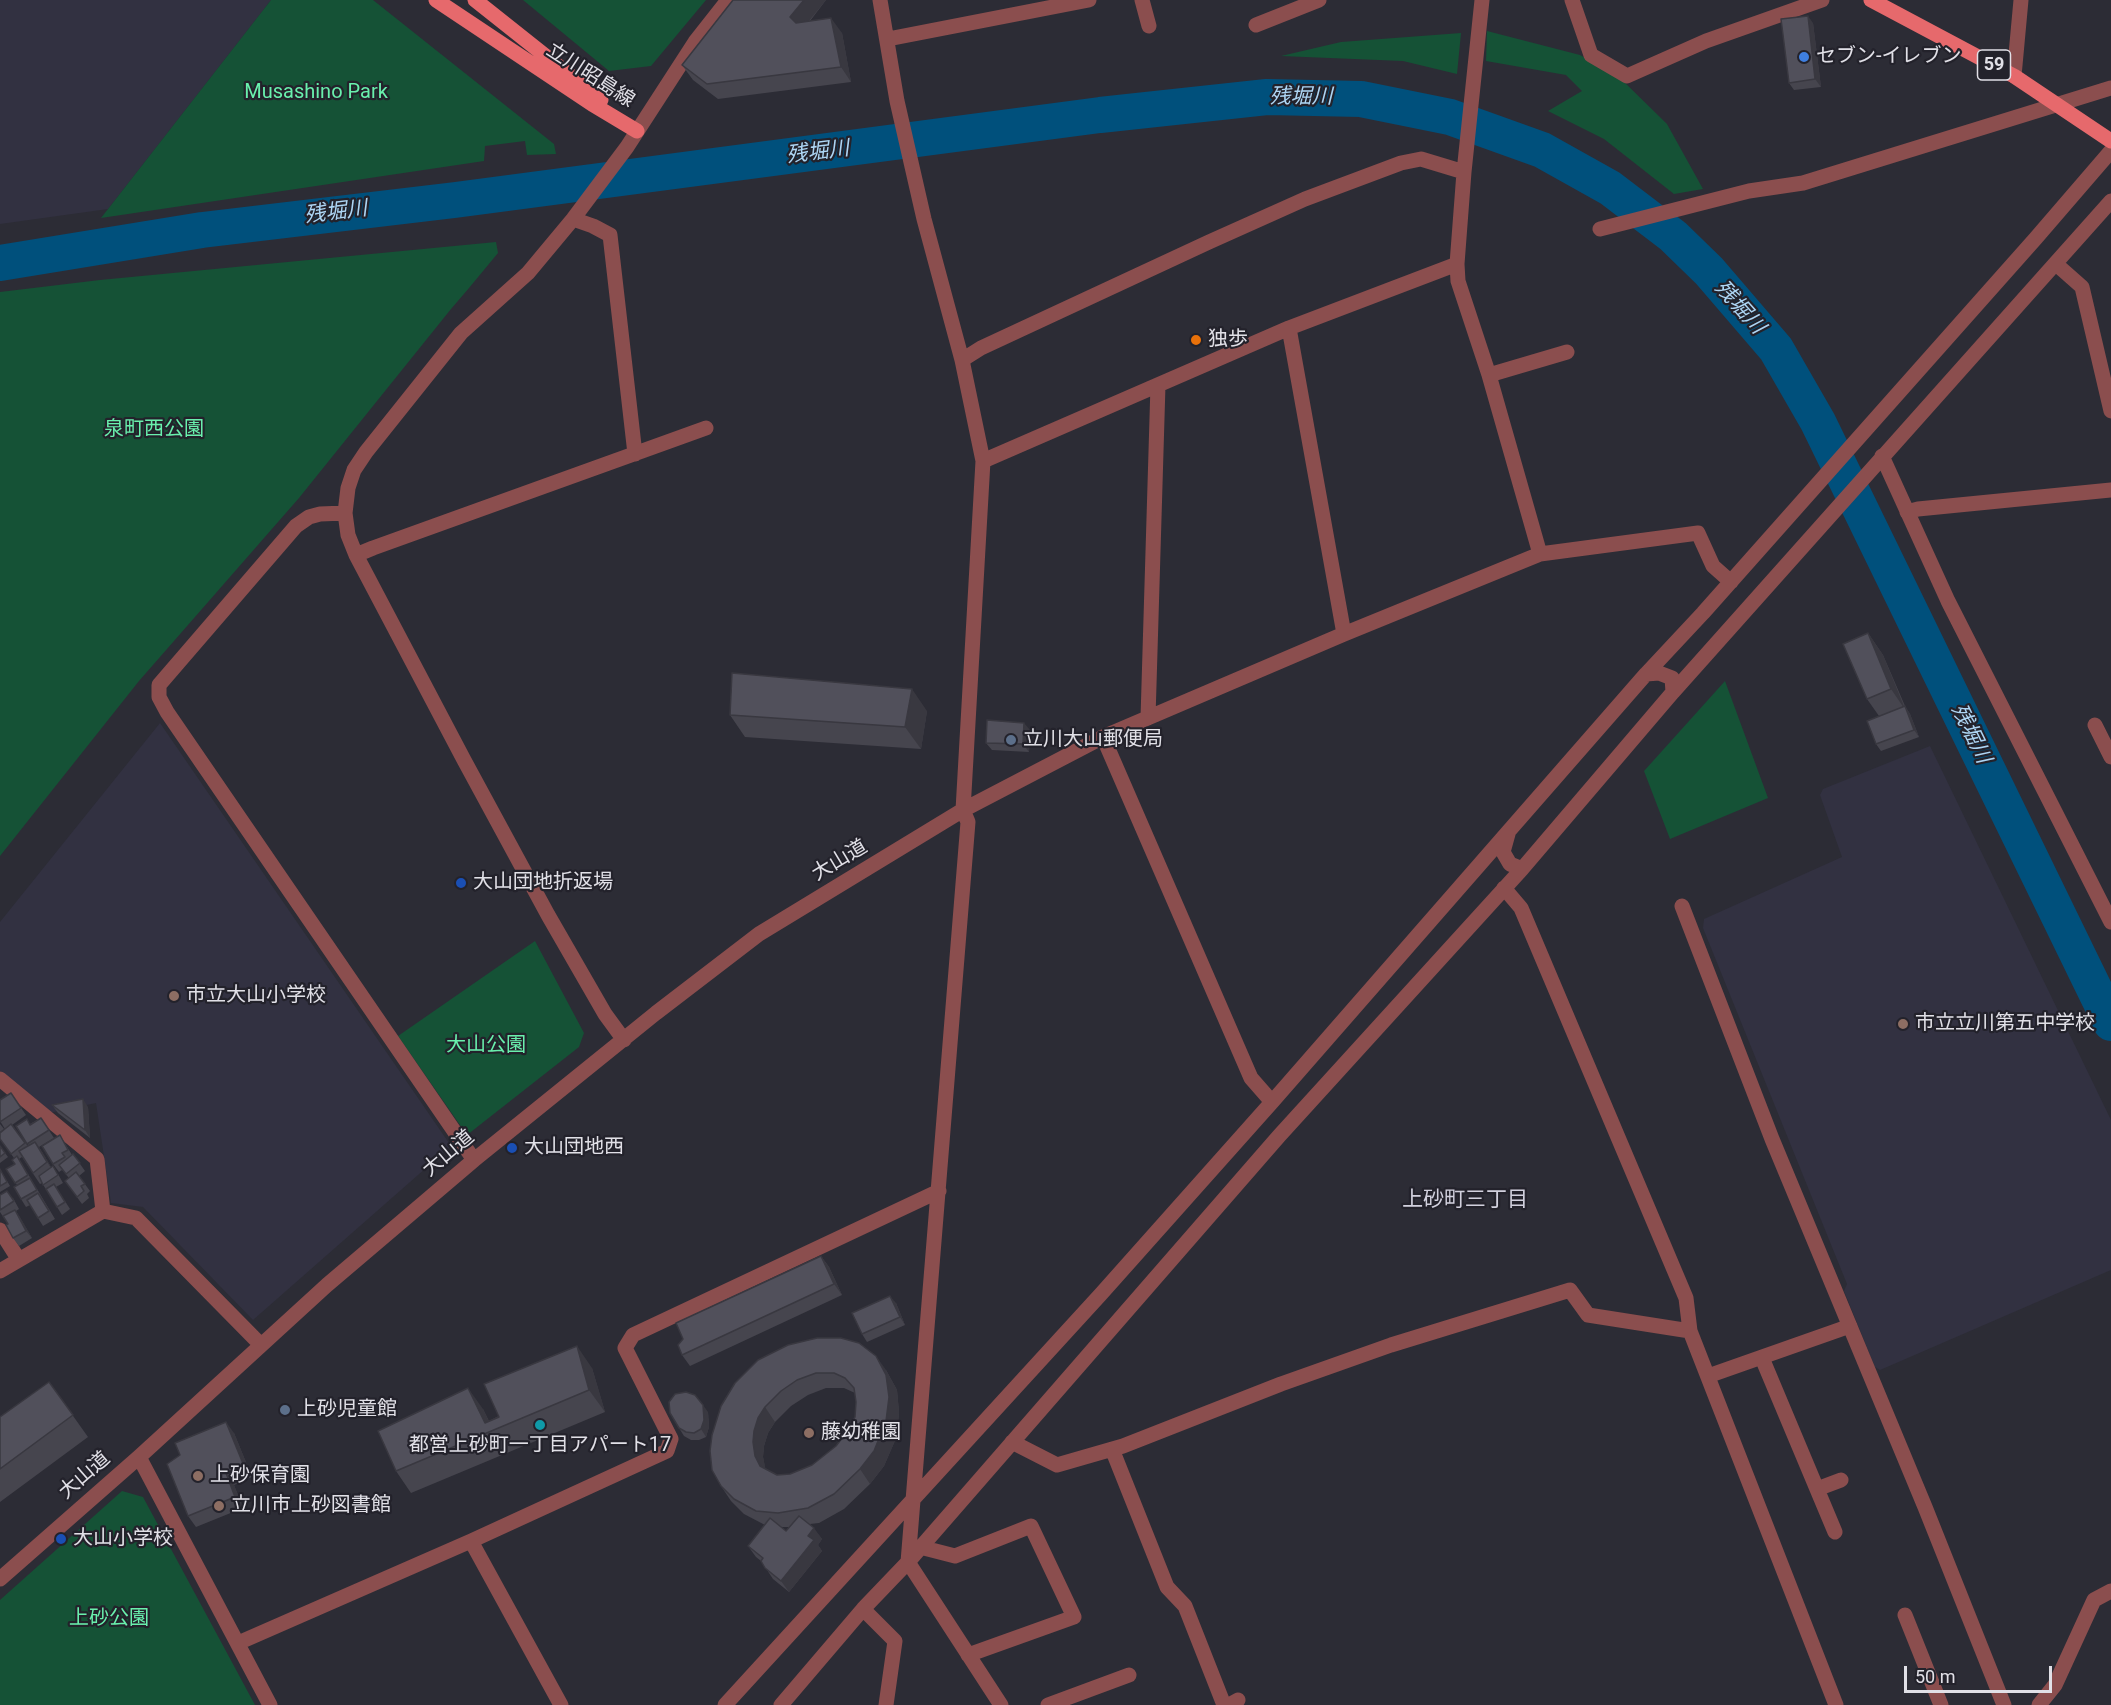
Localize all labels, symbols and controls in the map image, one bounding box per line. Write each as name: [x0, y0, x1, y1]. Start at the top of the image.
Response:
street label: 立川昭島線: [542, 39, 638, 113]
place label: セブン-イレブン: [1816, 45, 1962, 69]
marker: セブン-イレブン: [1797, 50, 1811, 64]
road number: 59: [1978, 50, 2010, 80]
park label: Musashino Park: [244, 81, 388, 105]
water label: 残堀川: [1270, 85, 1332, 111]
water label: 残堀川: [785, 137, 851, 169]
water label: 残堀川: [303, 197, 369, 229]
water label: 残堀川: [1709, 276, 1769, 340]
place label: 独歩: [1208, 328, 1248, 352]
marker: 独歩: [1189, 333, 1203, 347]
park label: 泉町西公園: [104, 418, 204, 442]
water label: 残堀川: [1945, 700, 1995, 768]
place label: 立川大山郵便局: [1023, 728, 1163, 752]
marker: 立川大山郵便局: [1004, 733, 1018, 747]
street label: 大山道: [808, 835, 872, 887]
place label: 大山団地折返場: [473, 871, 613, 895]
marker: 大山団地折返場: [454, 876, 468, 890]
place label: 市立大山小学校: [186, 984, 326, 1008]
marker: 市立大山小学校: [167, 989, 181, 1003]
place label: 市立立川第五中学校: [1915, 1012, 2095, 1036]
marker: 市立立川第五中学校: [1896, 1017, 1910, 1031]
park label: 大山公園: [446, 1034, 526, 1058]
street label: 大山道: [418, 1126, 480, 1182]
place label: 大山団地西: [524, 1136, 624, 1160]
marker: 大山団地西: [505, 1141, 519, 1155]
district label: 上砂町三丁目: [1402, 1188, 1528, 1214]
place label: 上砂児童館: [297, 1398, 397, 1422]
marker: 上砂児童館: [278, 1403, 292, 1417]
marker: 都営上砂町一丁目アパート17: [533, 1418, 547, 1432]
place label: 藤幼稚園: [821, 1421, 901, 1445]
marker: 藤幼稚園: [802, 1426, 816, 1440]
place label: 都営上砂町一丁目アパート17: [409, 1434, 671, 1458]
street label: 大山道: [54, 1447, 116, 1505]
place label: 上砂保育園: [210, 1464, 310, 1488]
marker: 上砂保育園: [191, 1469, 205, 1483]
place label: 立川市上砂図書館: [231, 1494, 391, 1518]
marker: 立川市上砂図書館: [212, 1499, 226, 1513]
place label: 大山小学校: [73, 1527, 173, 1551]
marker: 大山小学校: [54, 1532, 68, 1546]
park label: 上砂公園: [69, 1607, 149, 1631]
scale bar: [1907, 1654, 2056, 1692]
text: 50 m: [1915, 1666, 1955, 1687]

